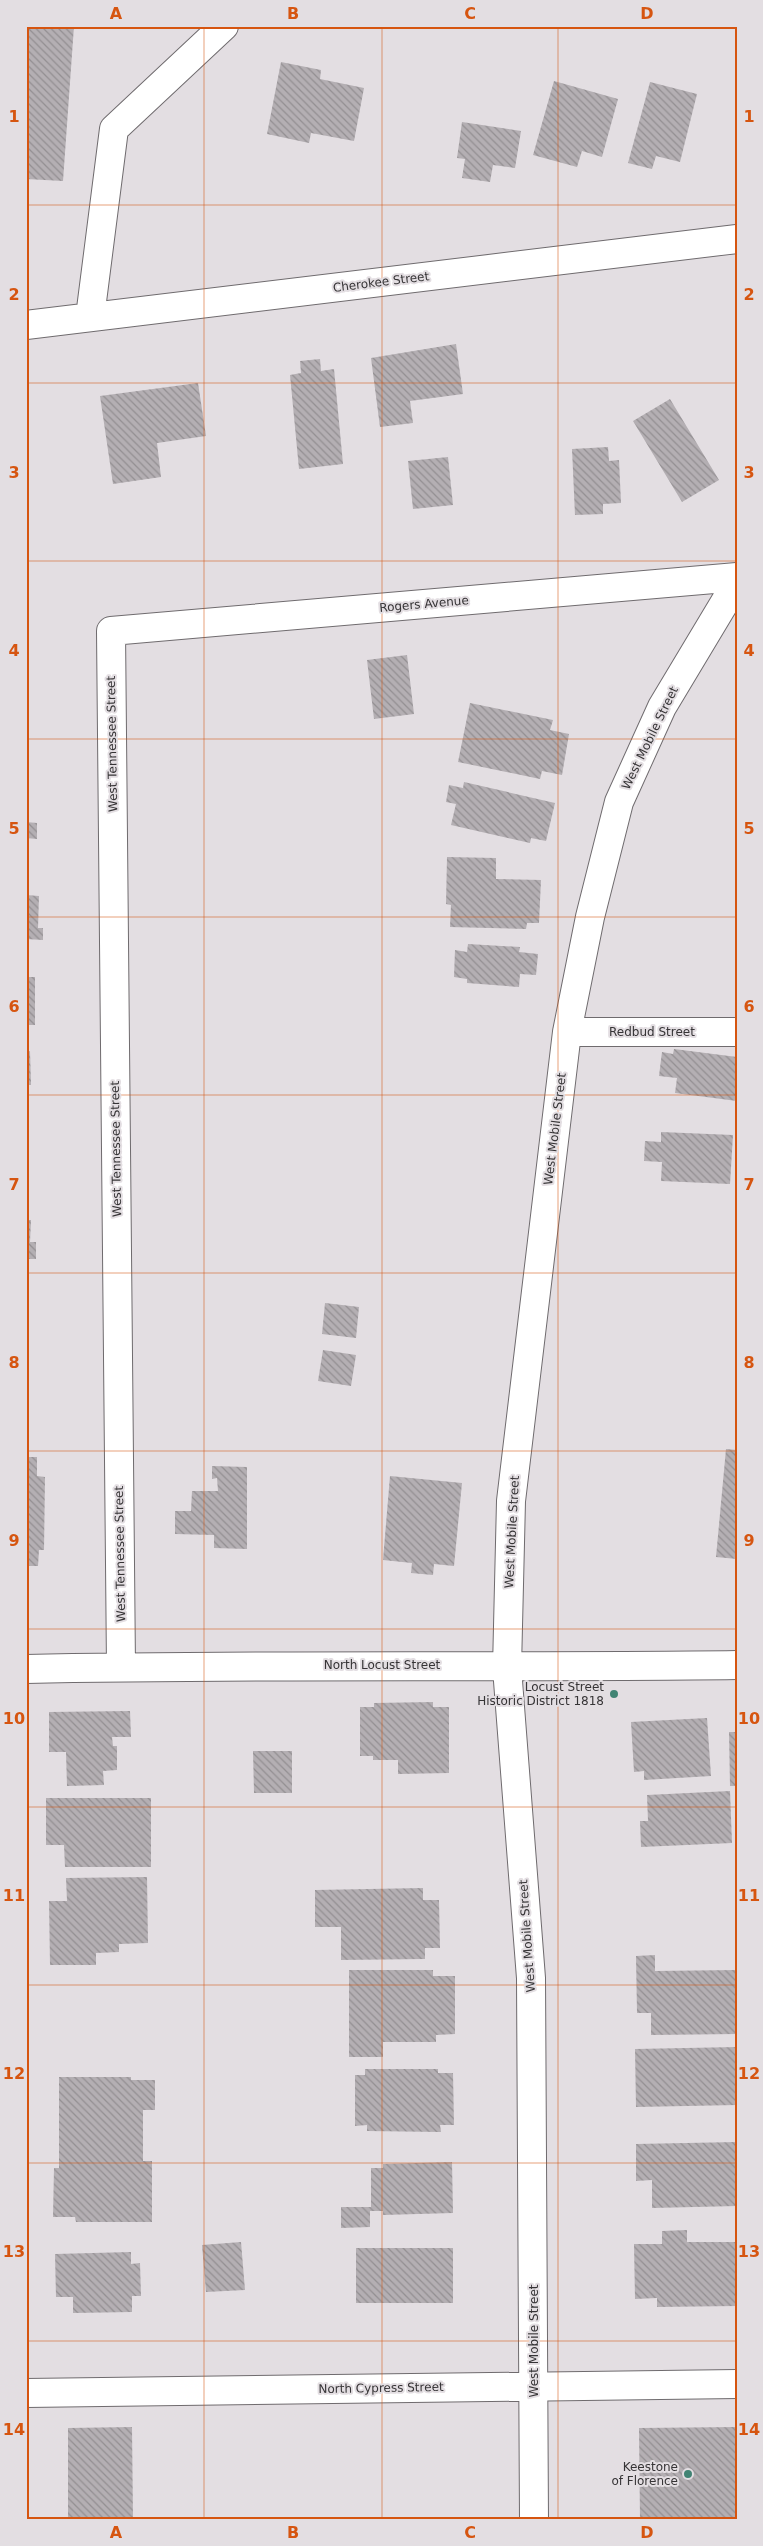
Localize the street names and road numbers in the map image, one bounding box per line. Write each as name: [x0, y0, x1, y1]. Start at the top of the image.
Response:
street label: Cherokee Street: [332, 269, 430, 295]
street label: Rogers Avenue: [379, 593, 469, 615]
street label: West Tennessee Street: [104, 676, 120, 812]
street label: West Mobile Street: [619, 684, 681, 792]
street label: Redbud Street: [609, 1025, 695, 1039]
street label: West Mobile Street: [541, 1072, 569, 1186]
street label: West Tennessee Street: [108, 1081, 124, 1217]
street label: West Mobile Street: [502, 1475, 522, 1589]
street label: West Tennessee Street: [112, 1486, 128, 1622]
street label: North Locust Street: [324, 1658, 441, 1672]
street label: West Mobile Street: [516, 1879, 538, 1993]
street label: West Mobile Street: [527, 2284, 541, 2397]
street label: North Cypress Street: [318, 2380, 444, 2396]

